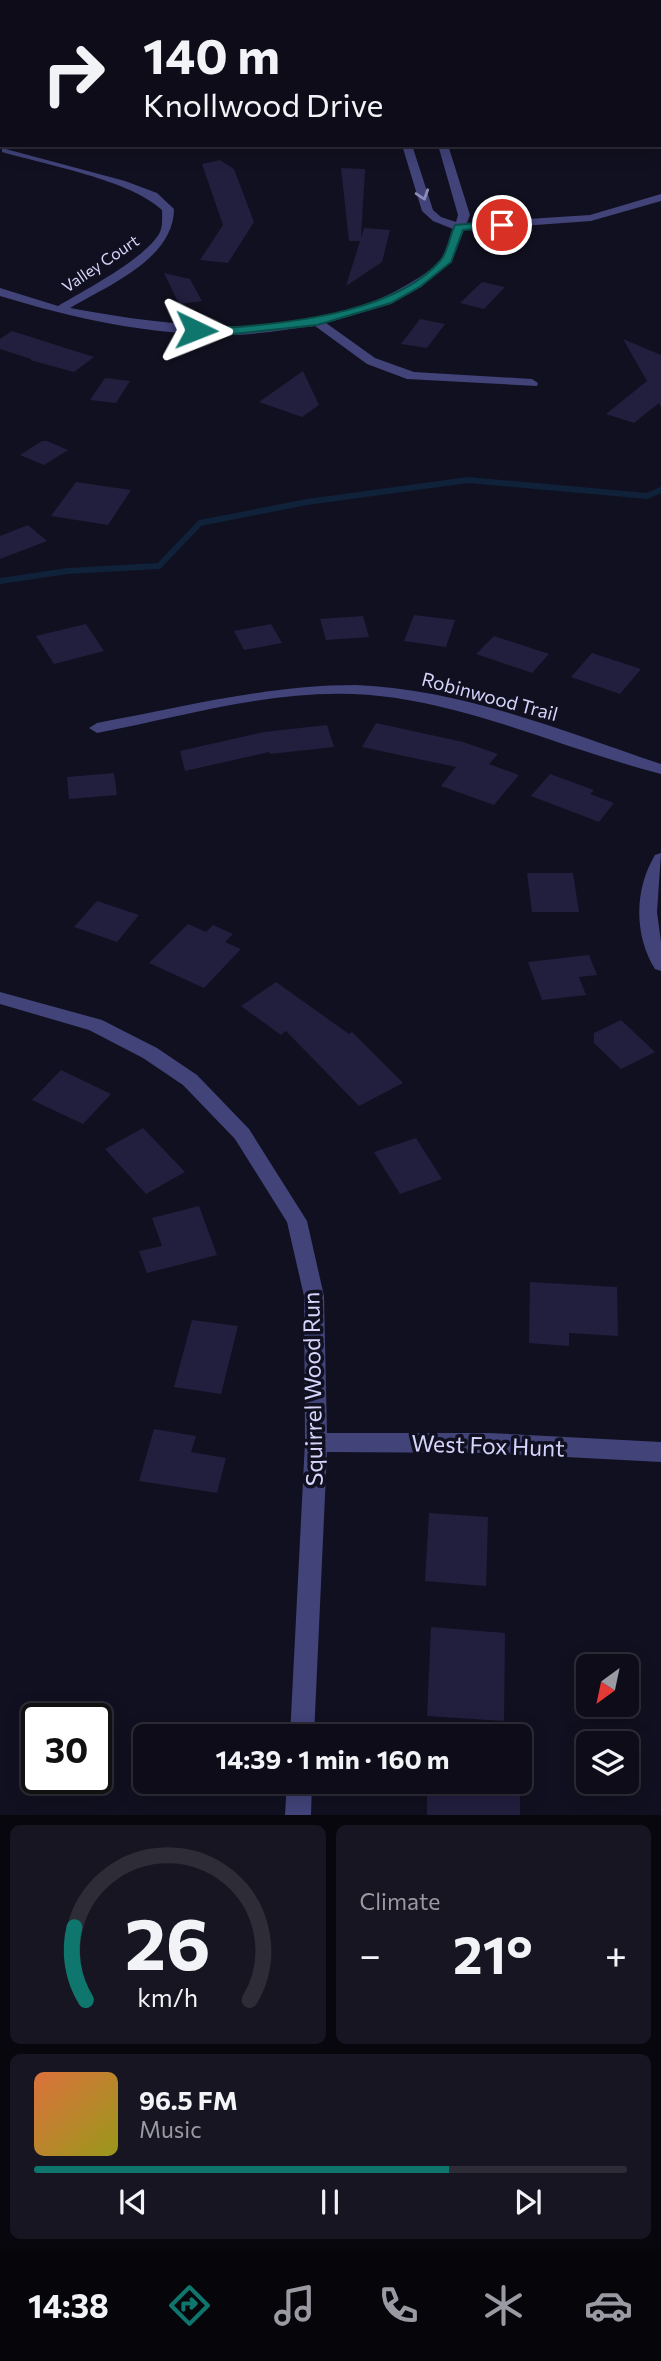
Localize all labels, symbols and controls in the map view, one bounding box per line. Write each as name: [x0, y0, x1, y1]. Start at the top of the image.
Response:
text: 140 m: [143, 24, 280, 84]
icon: right: [28, 28, 119, 119]
text: Knollwood Drive: [143, 84, 383, 124]
one-way arrow: [415, 188, 429, 201]
pin: [472, 195, 532, 255]
icon: arrive: [483, 206, 521, 244]
street label: Valley Court: [58, 230, 142, 296]
position arrow: [159, 293, 233, 367]
street label: Robinwood Trail: [419, 667, 561, 725]
street label: Squirrel Wood Run: [296, 1292, 328, 1486]
street label: West Fox Hunt: [411, 1428, 565, 1462]
north arrow: [576, 1654, 639, 1717]
map controls: [576, 1654, 639, 1794]
speed limit sign: 30: [21, 1703, 112, 1794]
button: layers: [576, 1731, 639, 1794]
text: 14:39 · 1 min · 160 m: [216, 1743, 449, 1774]
text: Climate: [360, 1887, 441, 1915]
text: 26: [125, 1897, 211, 1986]
text: 21°: [453, 1921, 533, 1985]
text: −: [360, 1930, 381, 1977]
text: +: [605, 1930, 627, 1977]
text: km/h: [137, 1982, 198, 2012]
text: 96.5 FM: [139, 2084, 238, 2115]
text: Music: [139, 2115, 202, 2143]
icon: previous: [114, 2183, 152, 2221]
icon: pause: [311, 2183, 349, 2221]
icon: next: [509, 2183, 547, 2221]
icon: directions: [165, 2281, 214, 2330]
icon: music: [270, 2281, 319, 2330]
icon: phone: [374, 2281, 423, 2330]
icon: climate: [479, 2281, 528, 2330]
icon: car: [584, 2281, 633, 2330]
text: 14:38: [28, 2285, 109, 2325]

